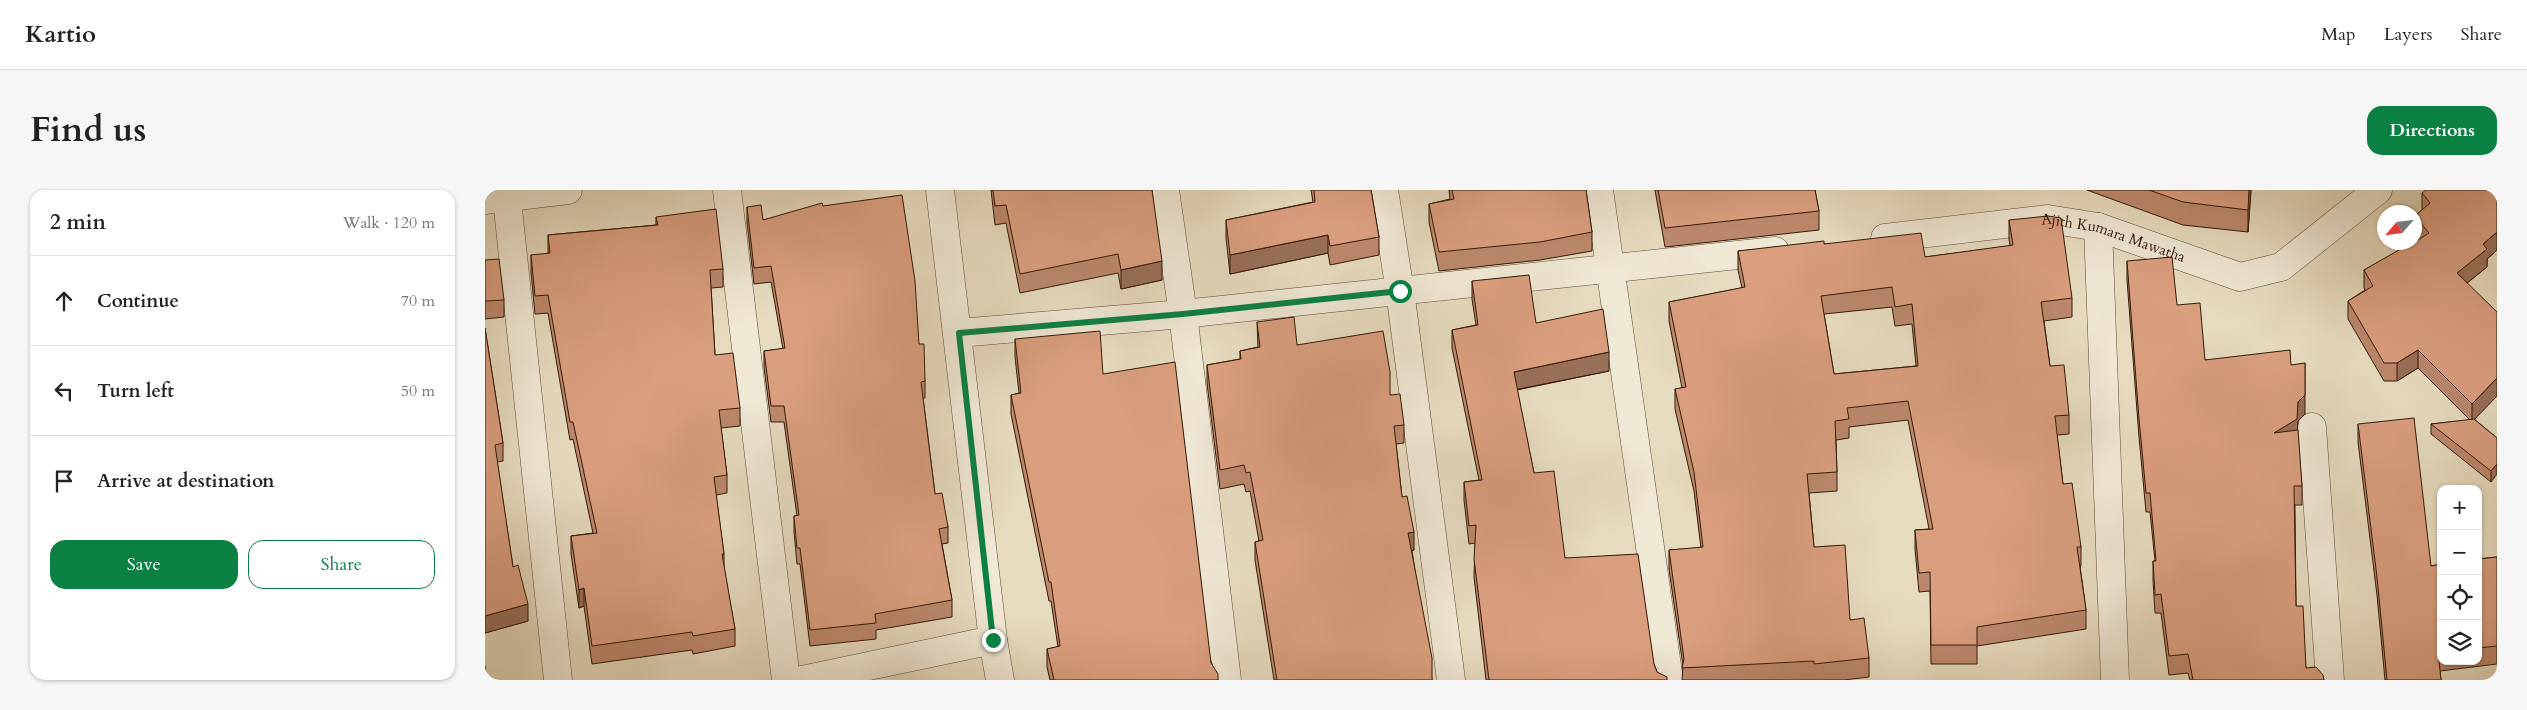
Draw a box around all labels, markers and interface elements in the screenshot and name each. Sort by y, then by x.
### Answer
text: Kartio [25,18,96,51]
text: Map [2321,22,2356,47]
text: Layers [2384,22,2433,47]
text: Share [2461,22,2502,47]
text: Find us [30,106,146,154]
button: Directions [2367,106,2497,155]
north arrow [2377,205,2422,250]
text: 2 min [50,208,106,237]
street label: Ajith Kumara Mawatha [2040,209,2189,267]
text: Walk · 120 m [343,212,435,234]
route start [1389,280,1412,303]
icon: ahead [50,287,78,315]
text: Continue [97,288,179,314]
text: 70 m [401,290,435,312]
icon: left [50,377,78,405]
text: Turn left [97,378,174,404]
text: 50 m [401,380,435,402]
icon: arrive [50,467,78,495]
text: Arrive at destination [97,468,274,494]
map controls [2437,485,2482,665]
button: + [2437,485,2482,530]
button: − [2437,530,2482,575]
button: Save [50,540,238,589]
button: Share [248,540,435,589]
button: locate [2437,575,2482,620]
button: layers [2437,620,2482,665]
route end [982,629,1005,652]

